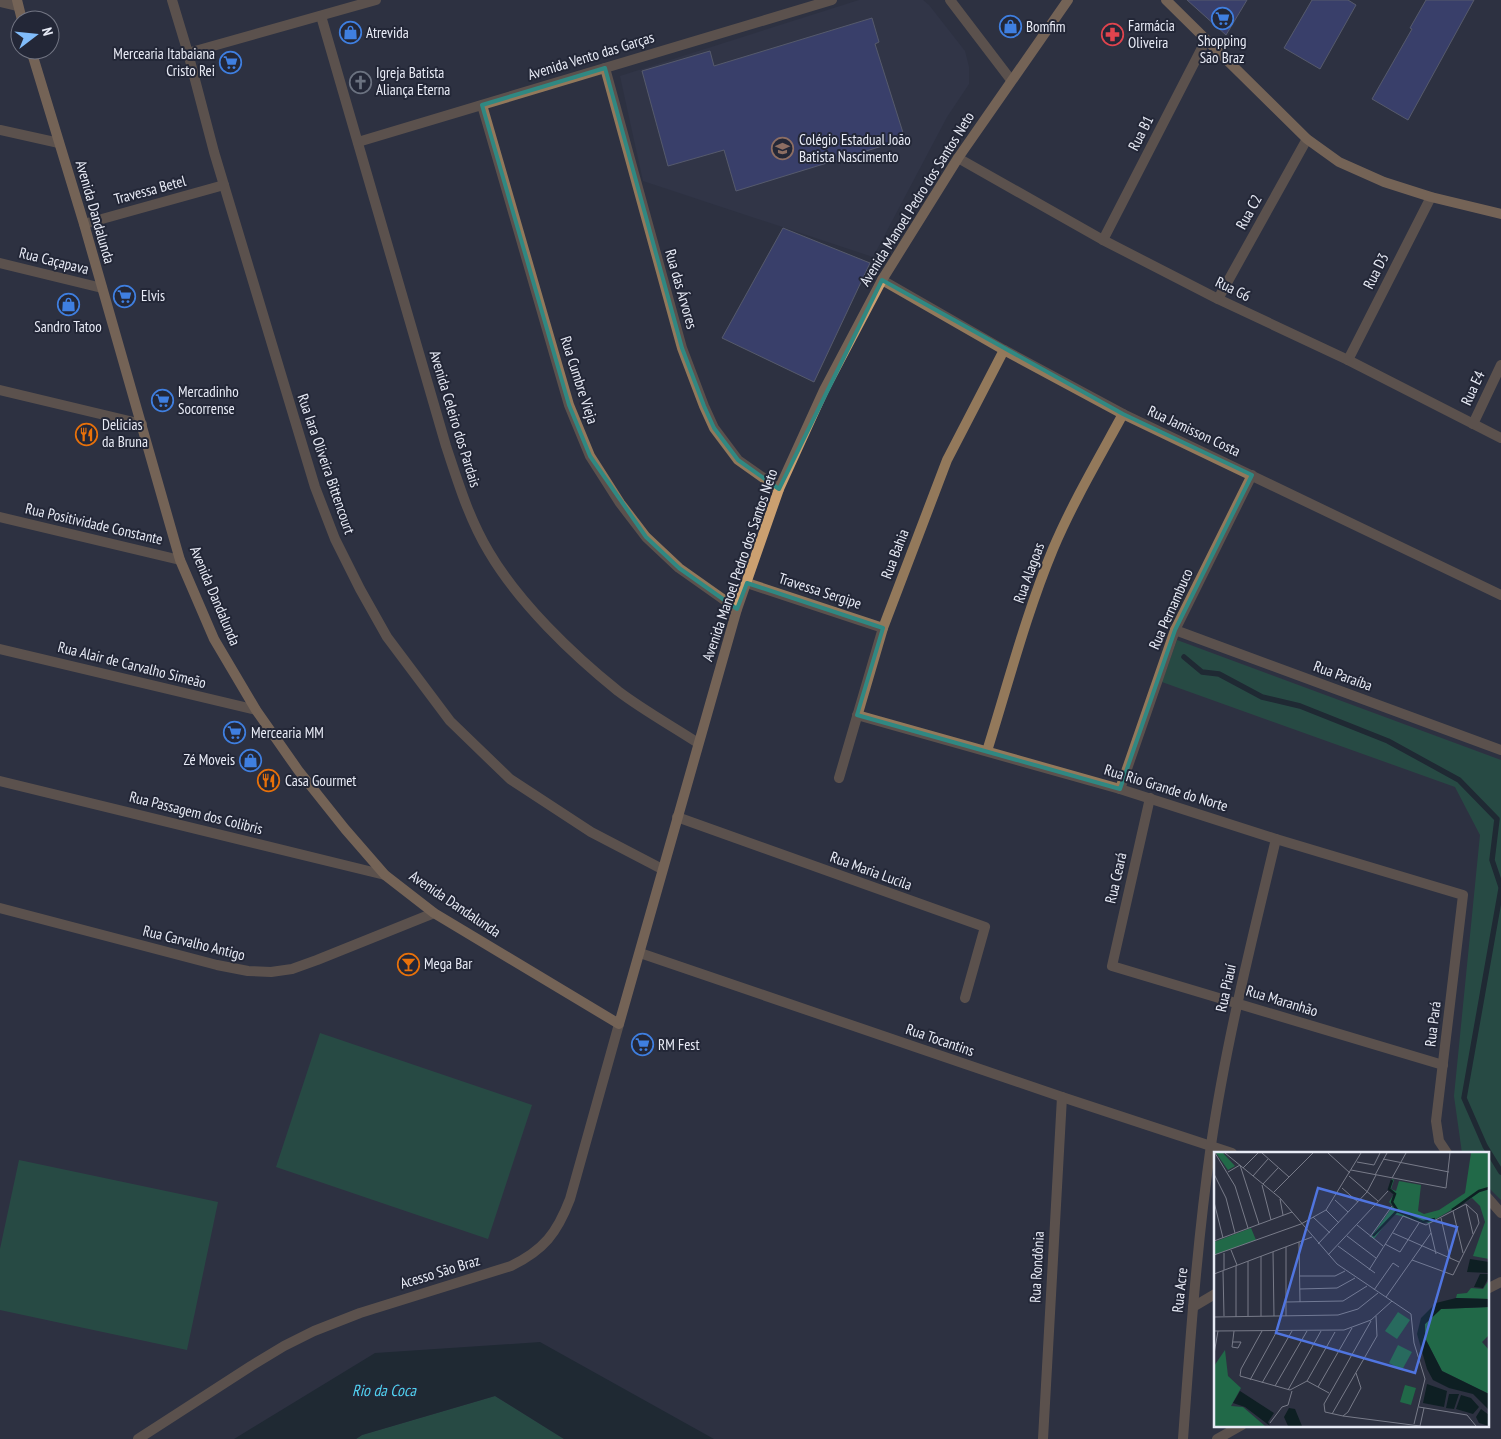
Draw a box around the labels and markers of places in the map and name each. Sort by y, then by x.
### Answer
supermarket icon: Shopping São Braz [1210,6,1234,30]
shop icon: Bomfim [998,15,1022,39]
place label: Farmácia Oliveira [1128,16,1175,52]
place label: Bomfim [1026,17,1066,36]
shop icon: Atrevida [338,21,362,45]
place label: Atrevida [366,23,409,42]
pharmacy icon: Farmácia Oliveira [1100,23,1124,47]
place label: Shopping São Braz [1198,31,1246,67]
place label: Mercearia Itabaiana Cristo Rei [113,44,215,80]
supermarket icon: Mercearia Itabaiana Cristo Rei [219,51,243,75]
place label: Igreja Batista Aliança Eterna [376,63,450,99]
church icon: Igreja Batista Aliança Eterna [348,70,372,94]
place label: Colégio Estadual João Batista Nascimento [799,130,911,166]
school or university icon: Colégio Estadual João Batista Nascimento [771,137,795,161]
supermarket icon: Elvis [113,284,137,308]
place label: Elvis [141,286,165,305]
shop icon: Sandro Tatoo [56,292,80,316]
place label: Sandro Tatoo [34,317,102,336]
place label: Mercadinho Socorrense [178,382,239,418]
supermarket icon: Mercadinho Socorrense [150,389,174,413]
place label: Delicias da Bruna [102,415,148,451]
restaurant icon: Delicias da Bruna [74,422,98,446]
supermarket icon: Mercearia MM [223,721,247,745]
place label: Mercearia MM [251,723,324,742]
shop icon: Zé Moveis [239,748,263,772]
place label: Zé Moveis [183,750,235,769]
restaurant icon: Casa Gourmet [257,769,281,793]
place label: Casa Gourmet [285,771,357,790]
bar icon: Mega Bar [396,952,420,976]
place label: Mega Bar [424,954,473,973]
supermarket icon: RM Fest [630,1033,654,1057]
place label: RM Fest [658,1035,700,1054]

